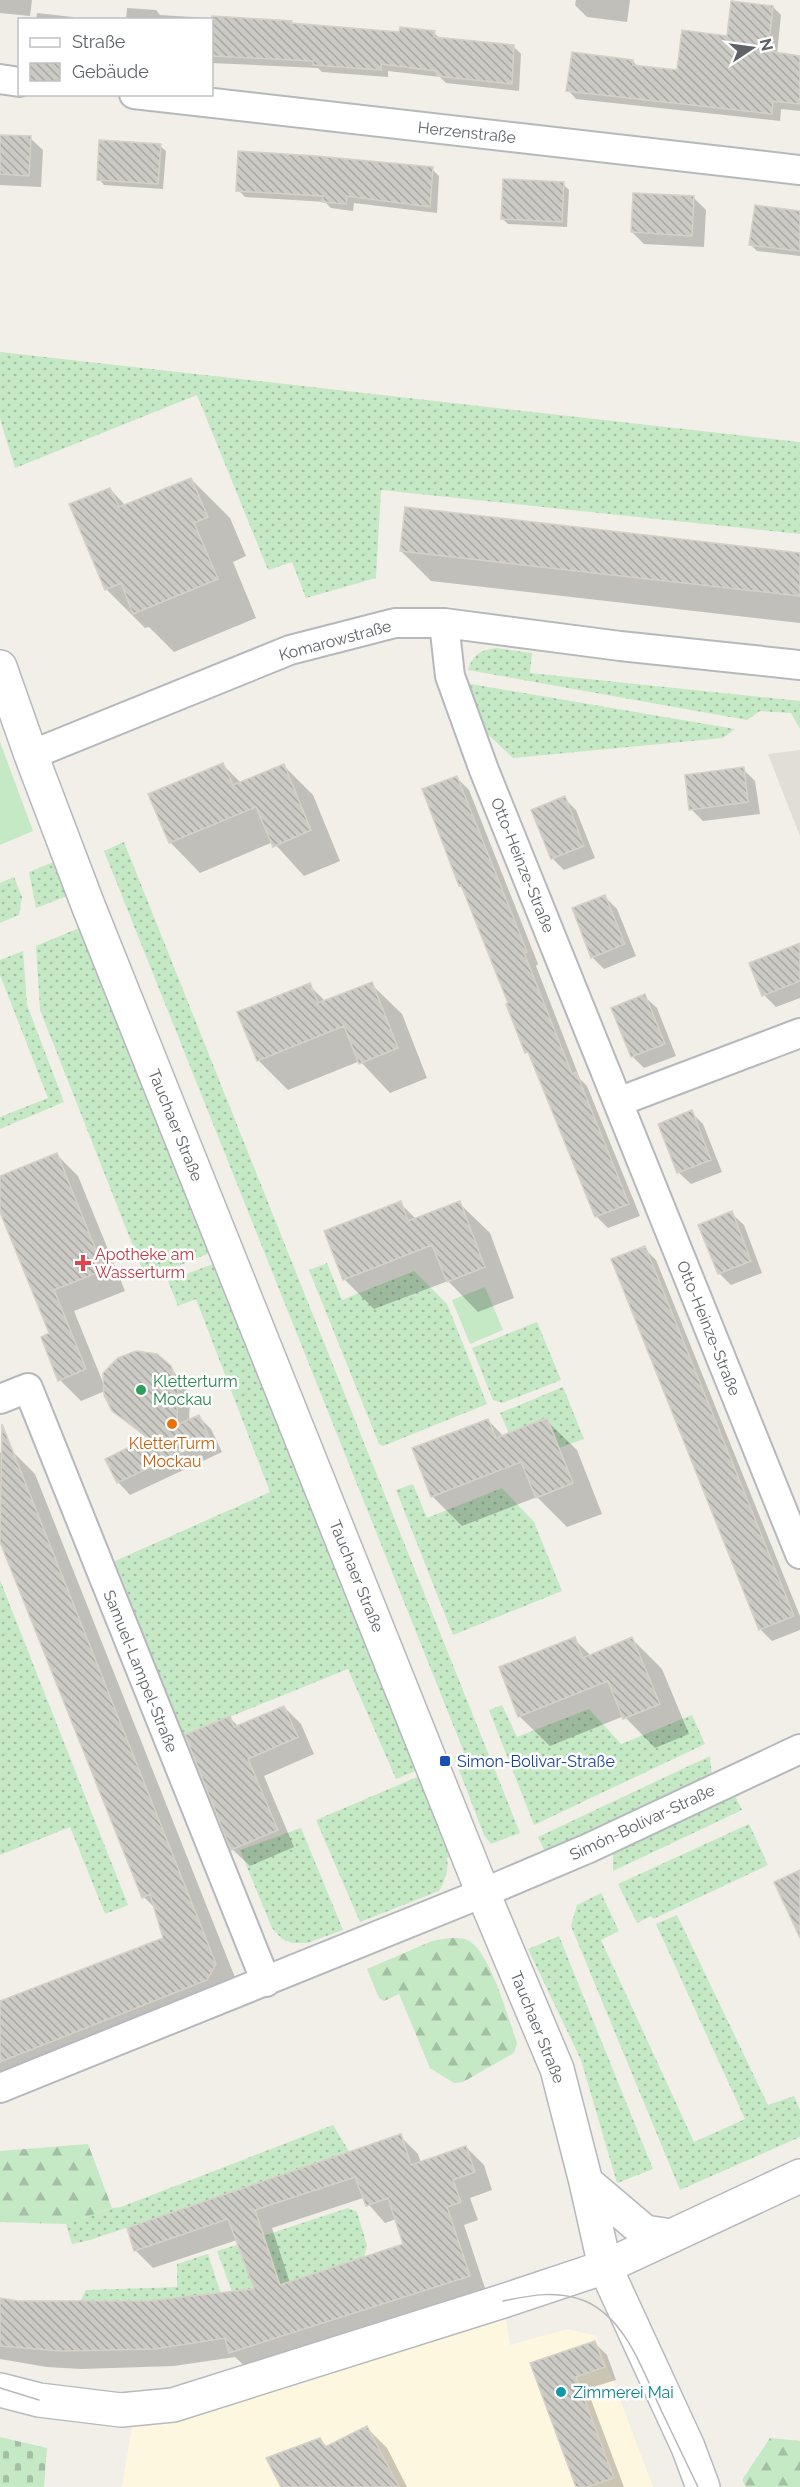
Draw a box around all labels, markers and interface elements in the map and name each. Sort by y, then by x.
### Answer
legend [18,18,213,96]
north arrow [722,18,782,78]
text: Straße [72,31,126,52]
text: N [755,37,777,53]
text: Gebäude [72,61,149,82]
street label: Herzenstraße [417,118,517,147]
street label: Komarowstraße [277,616,393,665]
street label: Otto-Heinze-Straße [487,795,558,936]
street label: Tauchaer Straße [144,1066,207,1184]
place label: Apotheke am Wasserturm [95,1245,194,1282]
marker: Apotheke am Wasserturm [76,1256,90,1270]
street label: Otto-Heinze-Straße [673,1258,744,1399]
place label: Kletterturm Mockau [153,1372,238,1409]
marker: Kletterturm Mockau [134,1383,148,1397]
marker: KletterTurm Mockau [165,1417,179,1431]
place label: KletterTurm Mockau [129,1434,215,1471]
street label: Tauchaer Straße [325,1517,388,1635]
street label: Samuel-Lampel-Straße [99,1587,182,1755]
place label: Simon-Bolivar-Straße [457,1752,615,1771]
marker: Simon-Bolivar-Straße [438,1754,452,1768]
street label: Simón-Bolívar-Straße [567,1780,718,1864]
street label: Tauchaer Straße [506,1968,569,2086]
place label: Zimmerei Mai [573,2383,674,2402]
marker: Zimmerei Mai [554,2385,568,2399]

